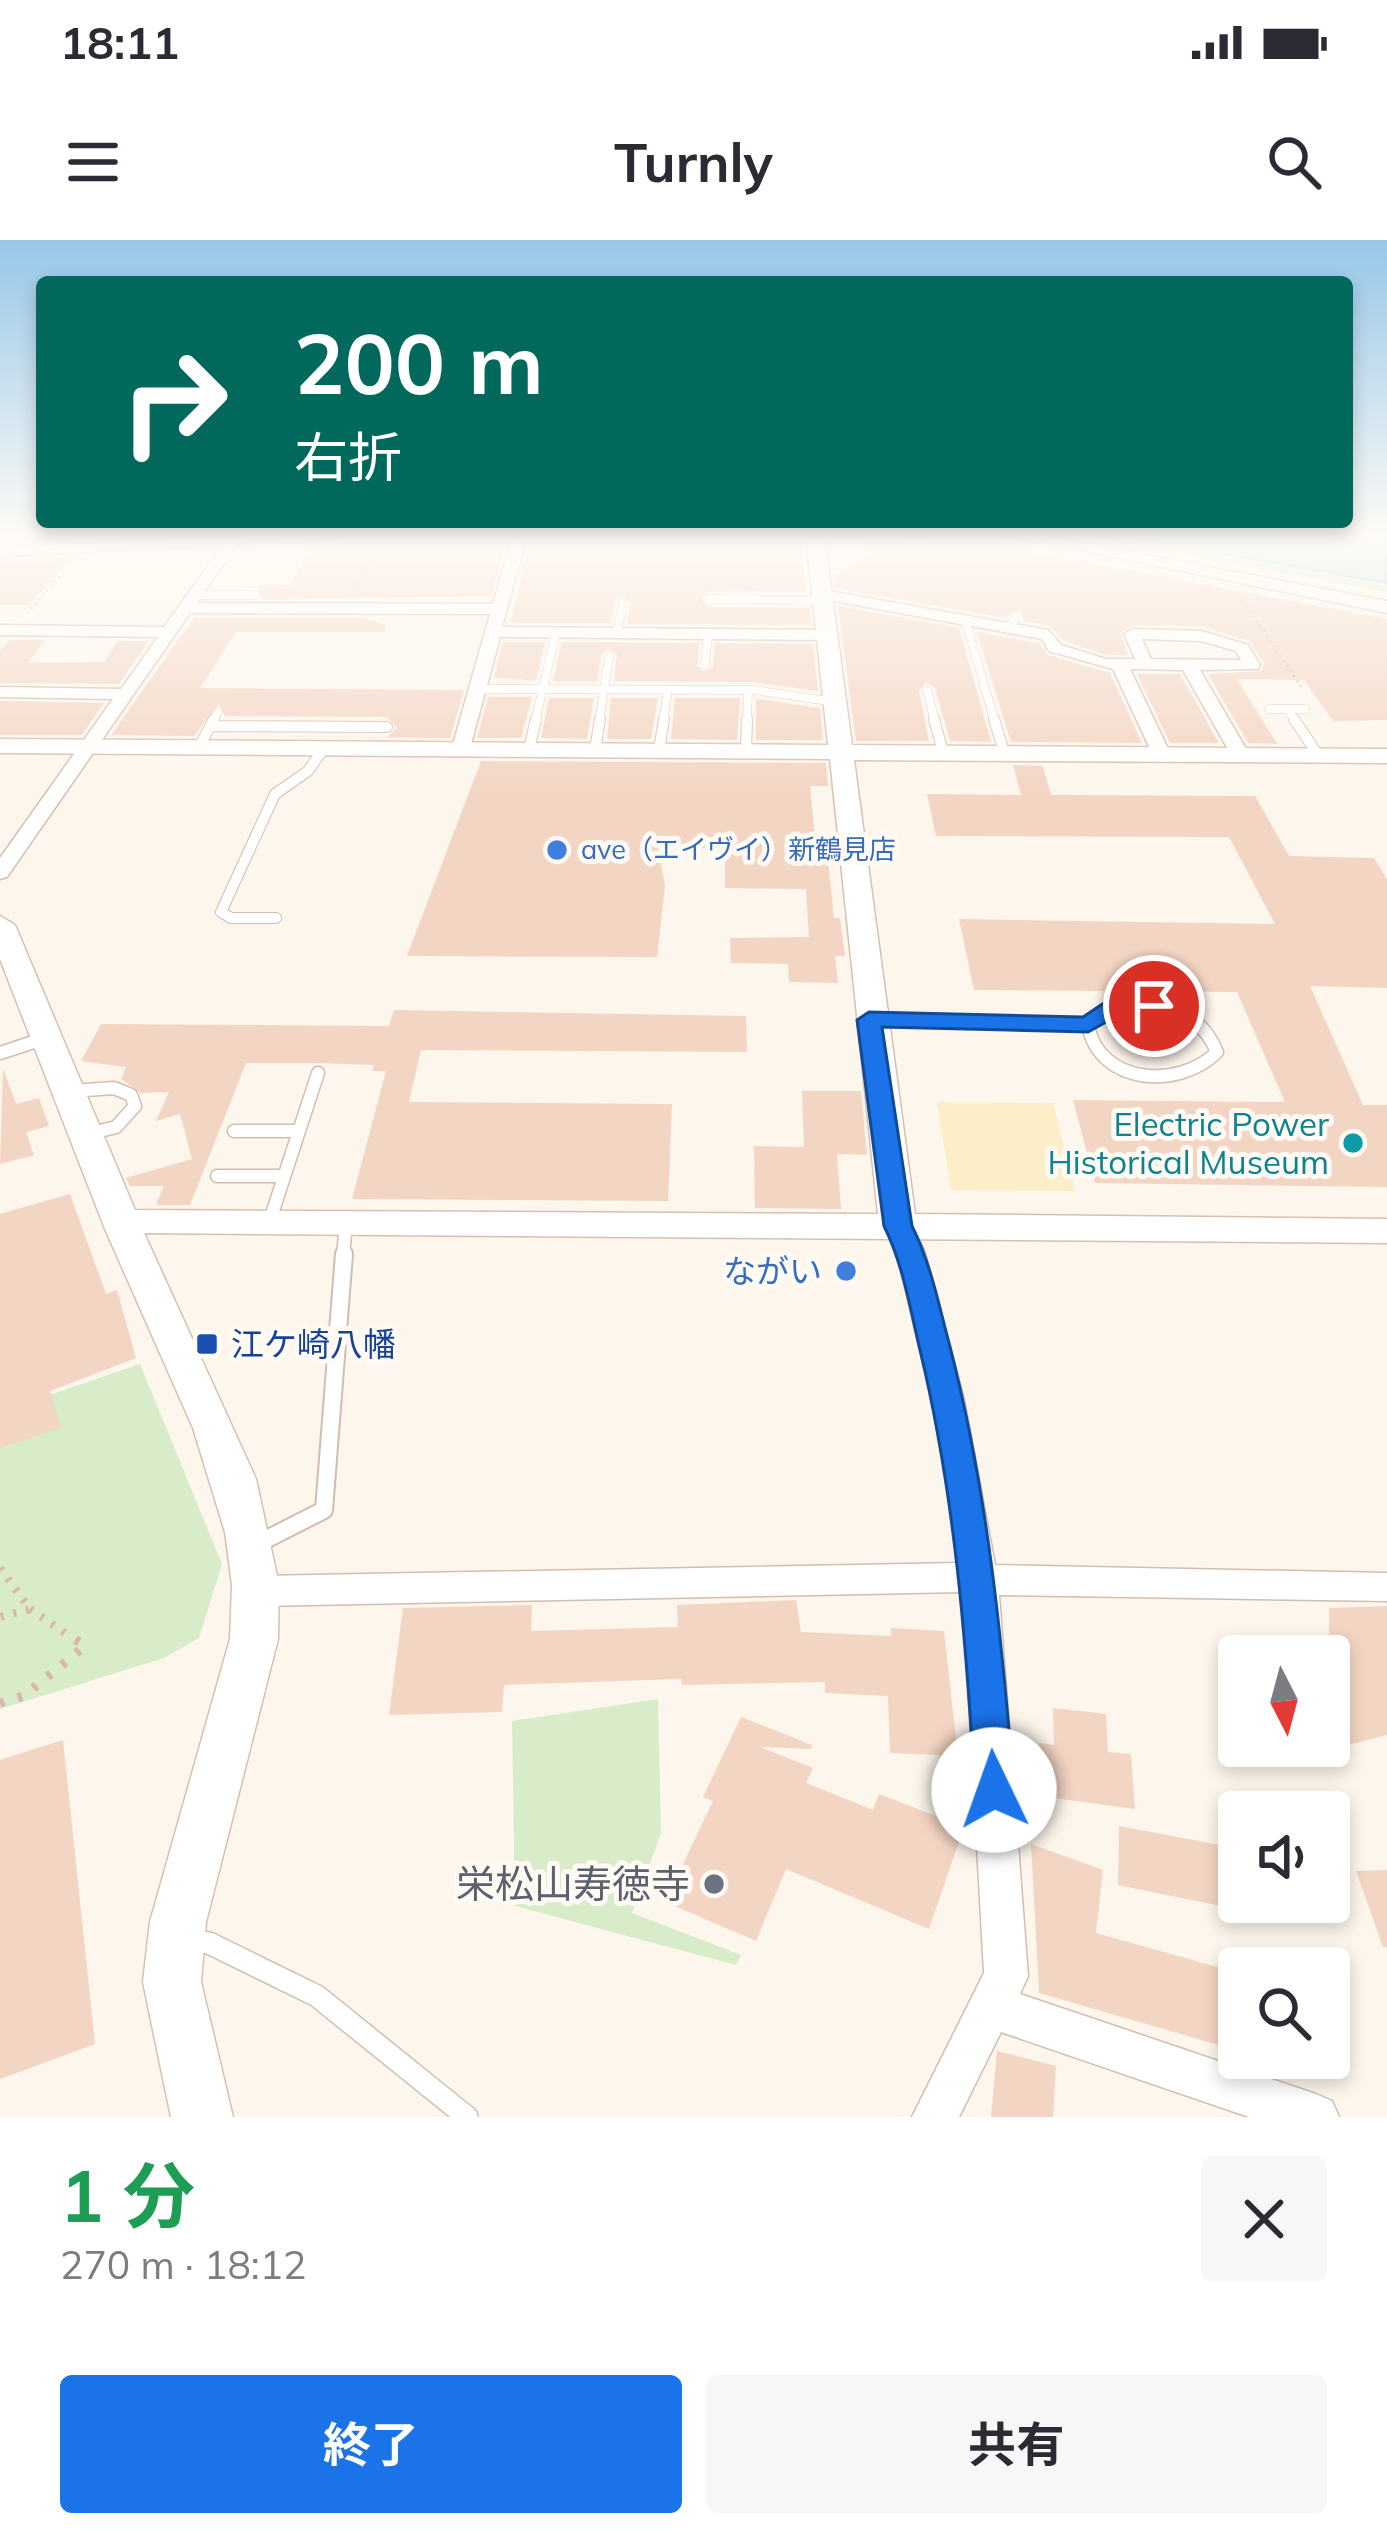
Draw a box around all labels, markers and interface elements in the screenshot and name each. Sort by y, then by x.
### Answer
text: 18:11 [60,14,179,70]
text: Turnly [614,128,773,196]
icon: menu [60,129,126,195]
icon: search [1261,129,1327,195]
text: 200 m [294,310,544,415]
icon: right [96,324,252,480]
text: 右折 [294,423,402,491]
place label: ave（エイヴイ）新鶴見店 [581,832,896,866]
marker: ave（エイヴイ）新鶴見店 [544,837,570,863]
pin [1103,955,1205,1057]
icon: arrive [1121,973,1187,1039]
place label: Electric Power Historical Museum [1047,1103,1329,1182]
marker: Electric Power Historical Museum [1340,1130,1366,1156]
place label: ながい [723,1250,822,1291]
marker: ながい [833,1258,859,1284]
place label: 江ケ崎八幡 [231,1323,396,1364]
marker: 江ケ崎八幡 [194,1331,220,1357]
north arrow [1218,1635,1350,1767]
map controls [1218,1635,1350,2079]
position arrow [931,1727,1057,1853]
button: sound [1218,1791,1350,1923]
place label: 栄松山寿徳寺 [456,1859,690,1908]
marker: 栄松山寿徳寺 [701,1871,727,1897]
button: search [1218,1947,1350,2079]
text: 1 分 [60,2150,195,2240]
button: close [1201,2156,1327,2282]
text: 270 m · 18:12 [60,2240,306,2289]
button: 終了 [60,2375,682,2513]
button: 共有 [706,2375,1327,2513]

